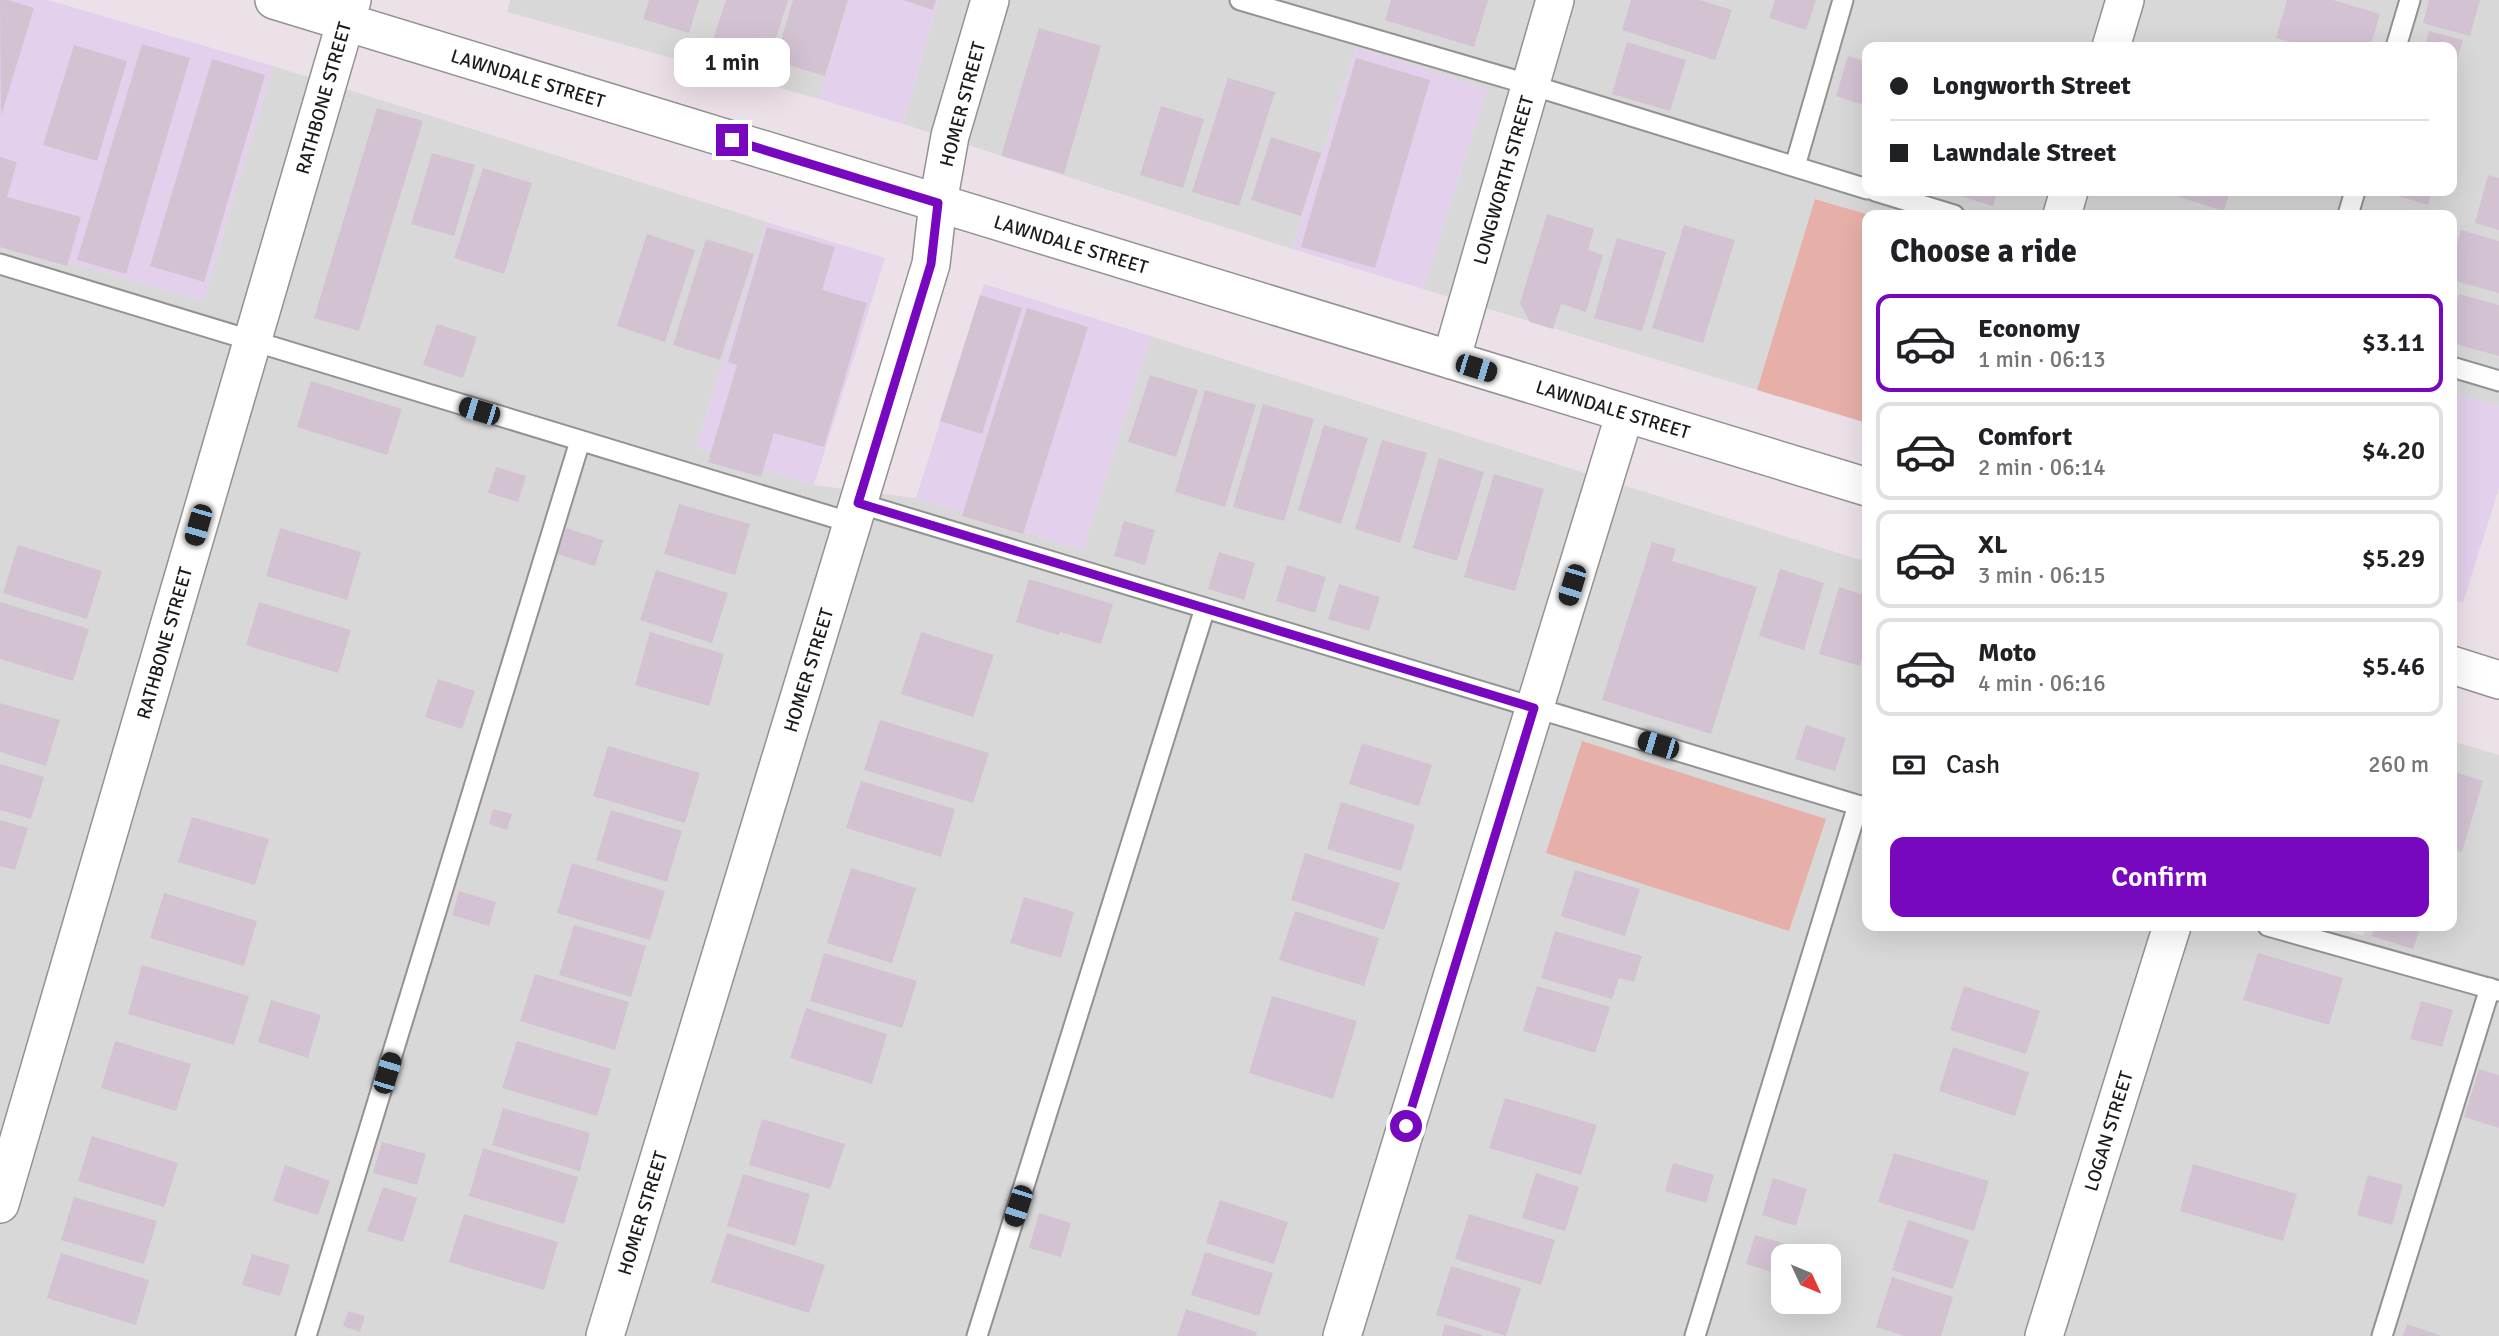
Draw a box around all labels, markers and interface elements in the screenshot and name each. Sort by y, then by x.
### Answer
street label: RATHBONE STREET [291,19,357,177]
callout: 1 min [674,38,790,88]
street label: HOMER STREET [935,38,991,170]
street label: LAWNDALE STREET [448,44,608,114]
text: 1 min [704,48,760,77]
text: Longworth Street [1932,70,2131,102]
street label: LONGWORTH STREET [1468,92,1540,268]
route end [716,124,748,156]
text: Lawndale Street [1932,137,2116,169]
street label: LAWNDALE STREET [991,210,1151,280]
text: Choose a ride [1890,232,2077,271]
icon: car [1894,312,1957,375]
text: Economy [1978,313,2080,345]
text: $3.11 [2362,327,2425,359]
text: 1 min · 06:13 [1978,345,2106,374]
car [1453,352,1500,384]
street label: LAWNDALE STREET [1533,375,1693,445]
car [456,395,503,427]
icon: car [1894,420,1957,483]
text: Comfort [1978,421,2072,453]
text: $4.20 [2362,435,2425,467]
text: 2 min · 06:14 [1978,453,2106,482]
car [183,502,214,548]
icon: car [1894,528,1957,591]
text: XL [1978,529,2008,561]
text: $5.29 [2362,543,2425,575]
text: 3 min · 06:15 [1978,561,2106,590]
car [1556,562,1589,608]
street label: RATHBONE STREET [132,564,198,722]
street label: HOMER STREET [779,605,839,735]
icon: car [1894,636,1957,699]
text: Moto [1978,637,2036,669]
text: $5.46 [2362,651,2425,683]
text: 4 min · 06:16 [1978,669,2106,698]
car [1635,729,1682,761]
icon: cash [1890,746,1928,784]
text: Cash [1946,749,2000,781]
text: 260 m [2368,750,2429,779]
button: Confirm [1890,837,2429,917]
car [371,1050,404,1096]
street label: LOGAN STREET [2079,1068,2139,1194]
route start [1390,1110,1422,1142]
street label: HOMER STREET [613,1148,673,1278]
car [1002,1183,1035,1229]
north arrow [1771,1244,1841,1314]
map controls [1771,1244,1841,1314]

